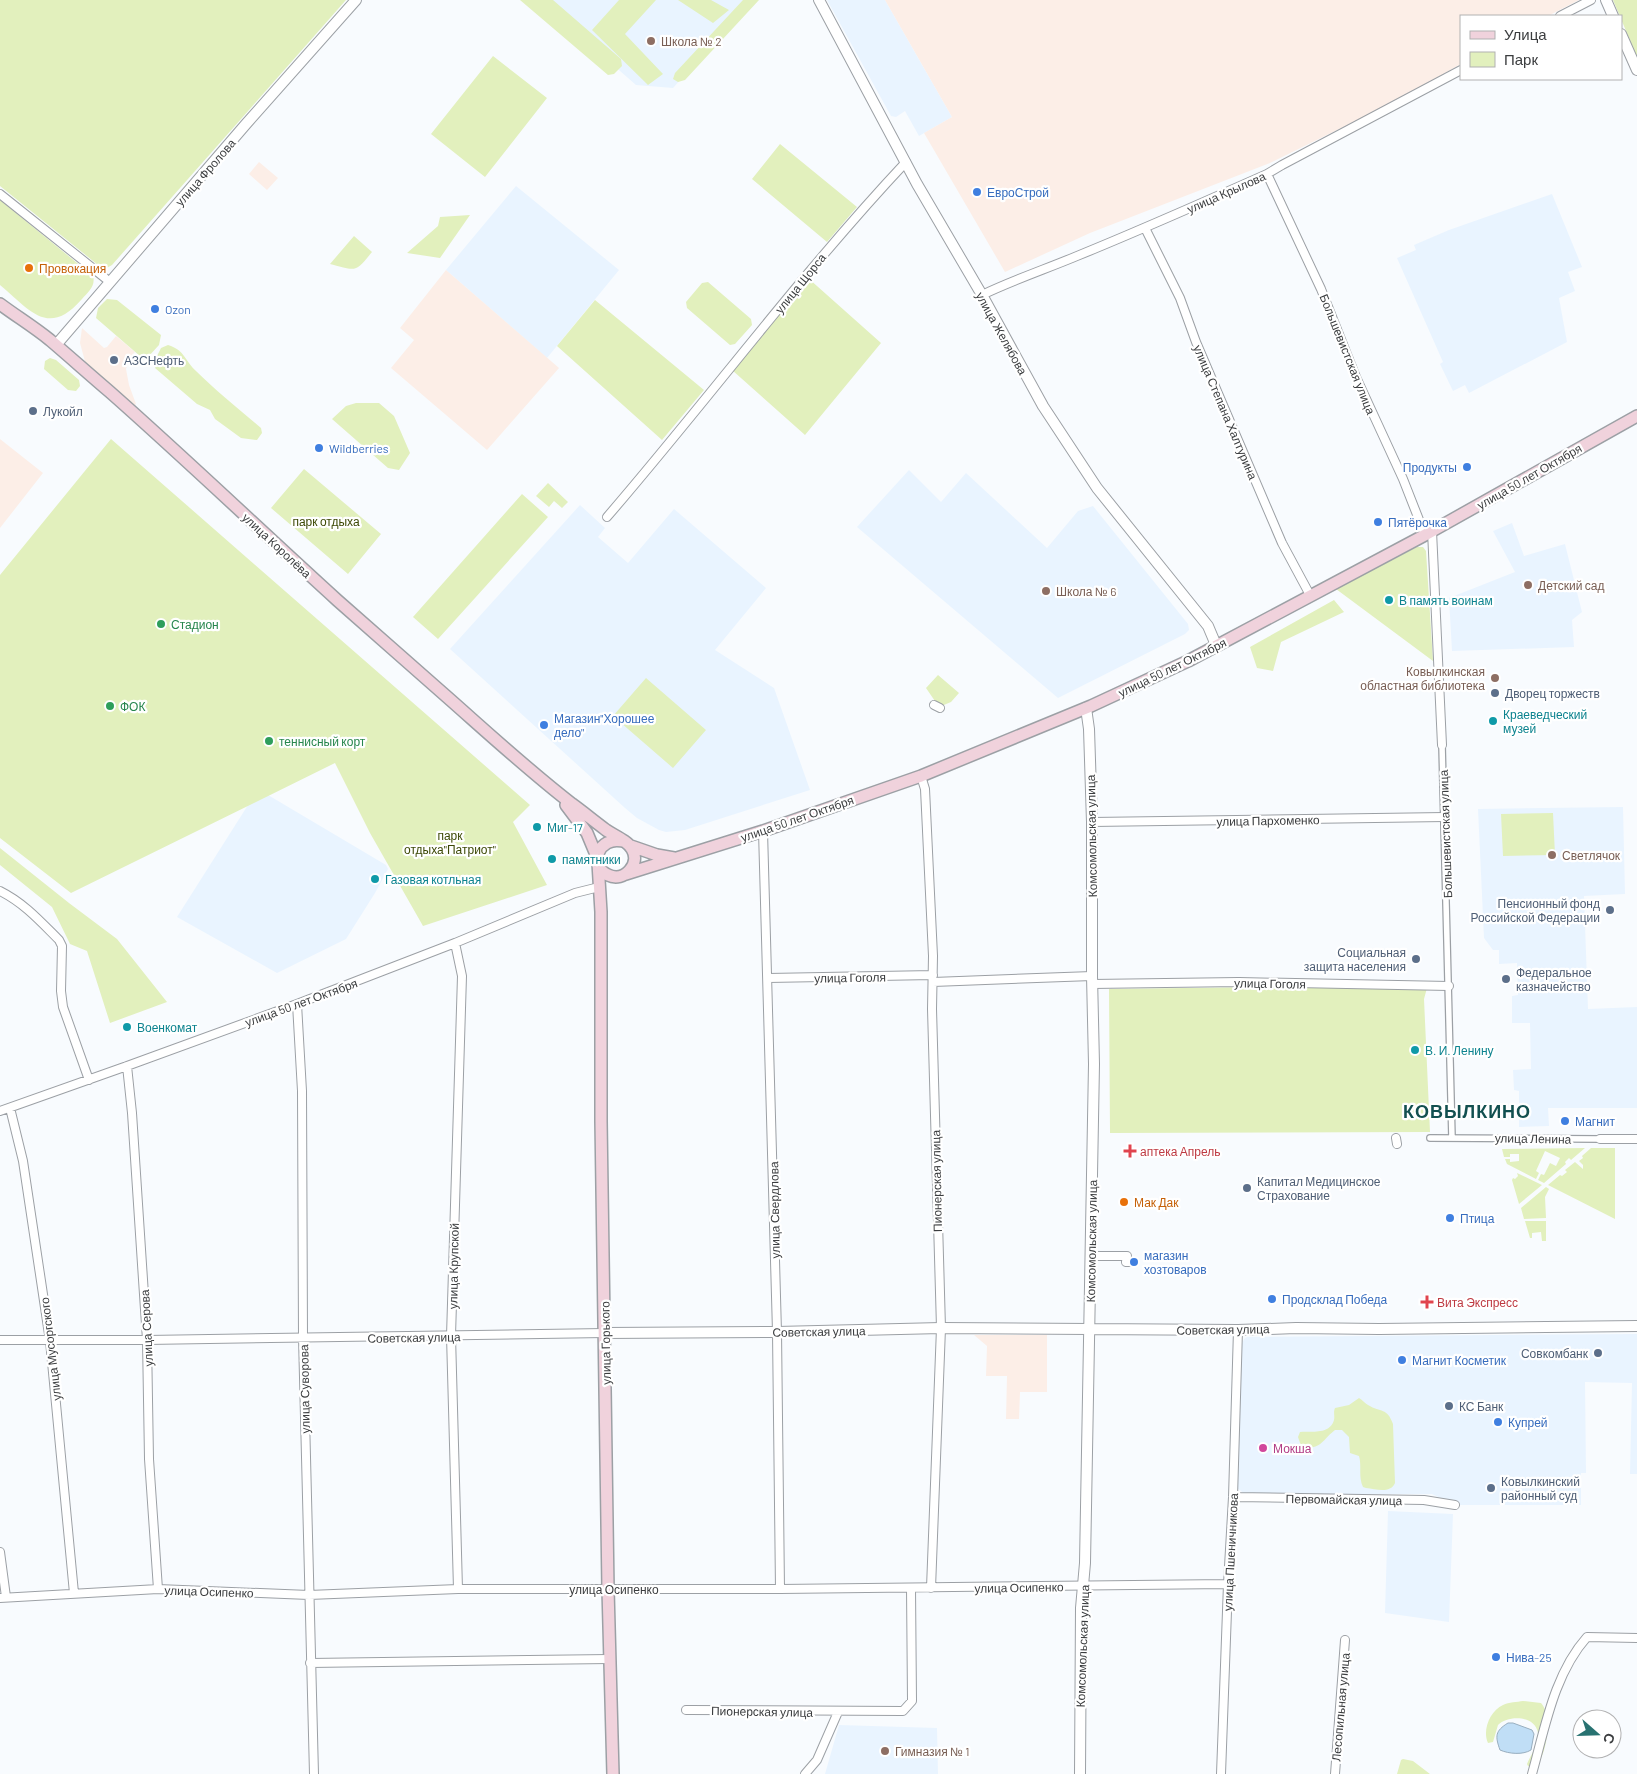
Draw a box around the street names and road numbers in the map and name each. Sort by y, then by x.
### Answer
street label: улица Фролова [172,135,239,209]
street label: улица Крылова [1185,168,1268,216]
street label: улица Щорса [772,250,829,316]
street label: улица Желябова [973,289,1031,378]
street label: Большевистская улица [1317,292,1379,417]
street label: улица Степана Халтурина [1190,343,1261,482]
street label: улица 50 лет Октября [1474,440,1584,513]
street label: улица Королёва [239,510,314,581]
street label: улица 50 лет Октября [1116,635,1229,700]
street label: Большевистская улица [1436,769,1455,898]
street label: Комсомольская улица [1083,774,1100,897]
street label: улица 50 лет Октября [739,792,856,845]
street label: улица Пархоменко [1216,812,1320,829]
street label: улица Гоголя [814,969,886,986]
street label: улица 50 лет Октября [243,975,359,1030]
street label: улица Гоголя [1234,975,1306,992]
street label: Пионерская улица [928,1130,945,1232]
street label: улица Ленина [1495,1130,1572,1147]
street label: улица Свердлова [766,1161,783,1259]
street label: Комсомольская улица [1083,1179,1100,1302]
street label: улица Крупской [445,1223,462,1309]
street label: улица Серова [137,1289,156,1367]
street label: улица Мусоргского [37,1296,64,1401]
street label: улица Горького [597,1301,614,1385]
street label: Советская улица [1176,1321,1270,1338]
street label: Советская улица [772,1323,866,1340]
street label: Советская улица [367,1329,461,1346]
street label: улица Суворова [296,1344,313,1434]
street label: Первомайская улица [1286,1491,1403,1508]
street label: улица Пшеничникова [1220,1492,1241,1611]
street label: улица Осипенко [974,1579,1064,1596]
street label: улица Осипенко [164,1582,254,1601]
street label: улица Осипенко [569,1582,659,1597]
street label: Комсомольская улица [1073,1584,1092,1708]
street label: Лесопильная улица [1328,1652,1353,1762]
street label: Пионерская улица [711,1703,813,1720]

